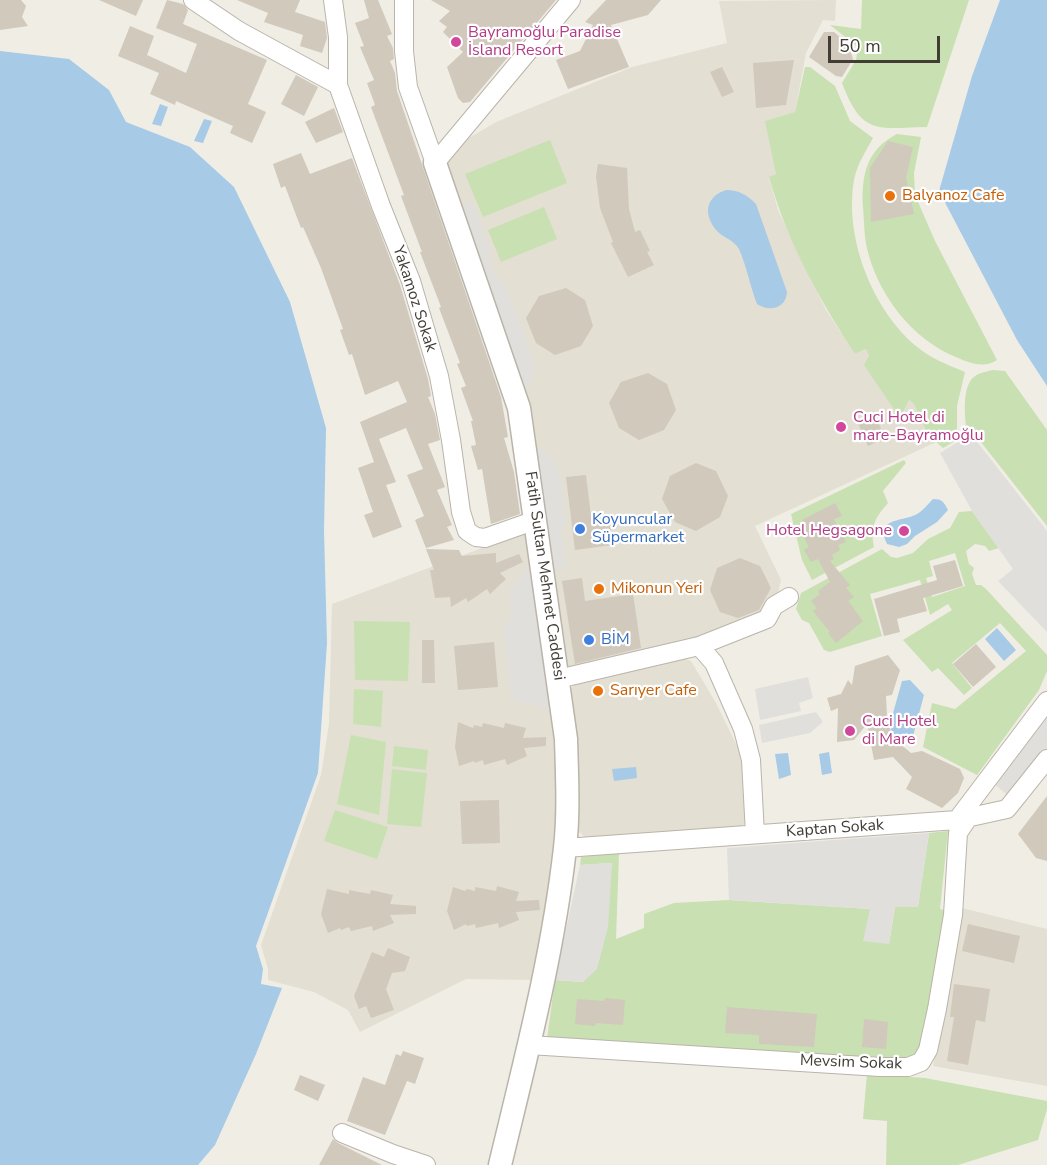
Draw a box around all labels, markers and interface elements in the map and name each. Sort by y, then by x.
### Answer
place label: Bayramoğlu Paradise İsland Resort [468,23,621,61]
scale bar [831,24,944,62]
text: 50 m [839,34,881,58]
marker: Bayramoğlu Paradise İsland Resort [449,35,463,49]
place label: Balyanoz Cafe [902,186,1004,206]
marker: Balyanoz Cafe [883,189,897,203]
street label: Yakamoz Sokak [388,244,440,354]
place label: Cuci Hotel di mare-Bayramoğlu [853,408,984,446]
marker: Cuci Hotel di mare-Bayramoğlu [834,420,848,434]
street label: Fatih Sultan Mehmet Caddesi [520,470,568,682]
place label: Koyuncular Süpermarket [592,510,684,548]
place label: Hotel Hegsagone [766,521,892,541]
marker: Koyuncular Süpermarket [573,522,587,536]
marker: Hotel Hegsagone [897,524,911,538]
place label: Mikonun Yeri [611,579,703,599]
marker: Mikonun Yeri [592,582,606,596]
place label: BİM [601,630,630,650]
marker: BİM [582,633,596,647]
place label: Sarıyer Cafe [610,681,697,701]
marker: Sarıyer Cafe [591,684,605,698]
place label: Cuci Hotel di Mare [862,712,937,750]
marker: Cuci Hotel di Mare [843,724,857,738]
street label: Kaptan Sokak [785,816,885,842]
street label: Mevsim Sokak [799,1052,903,1074]

